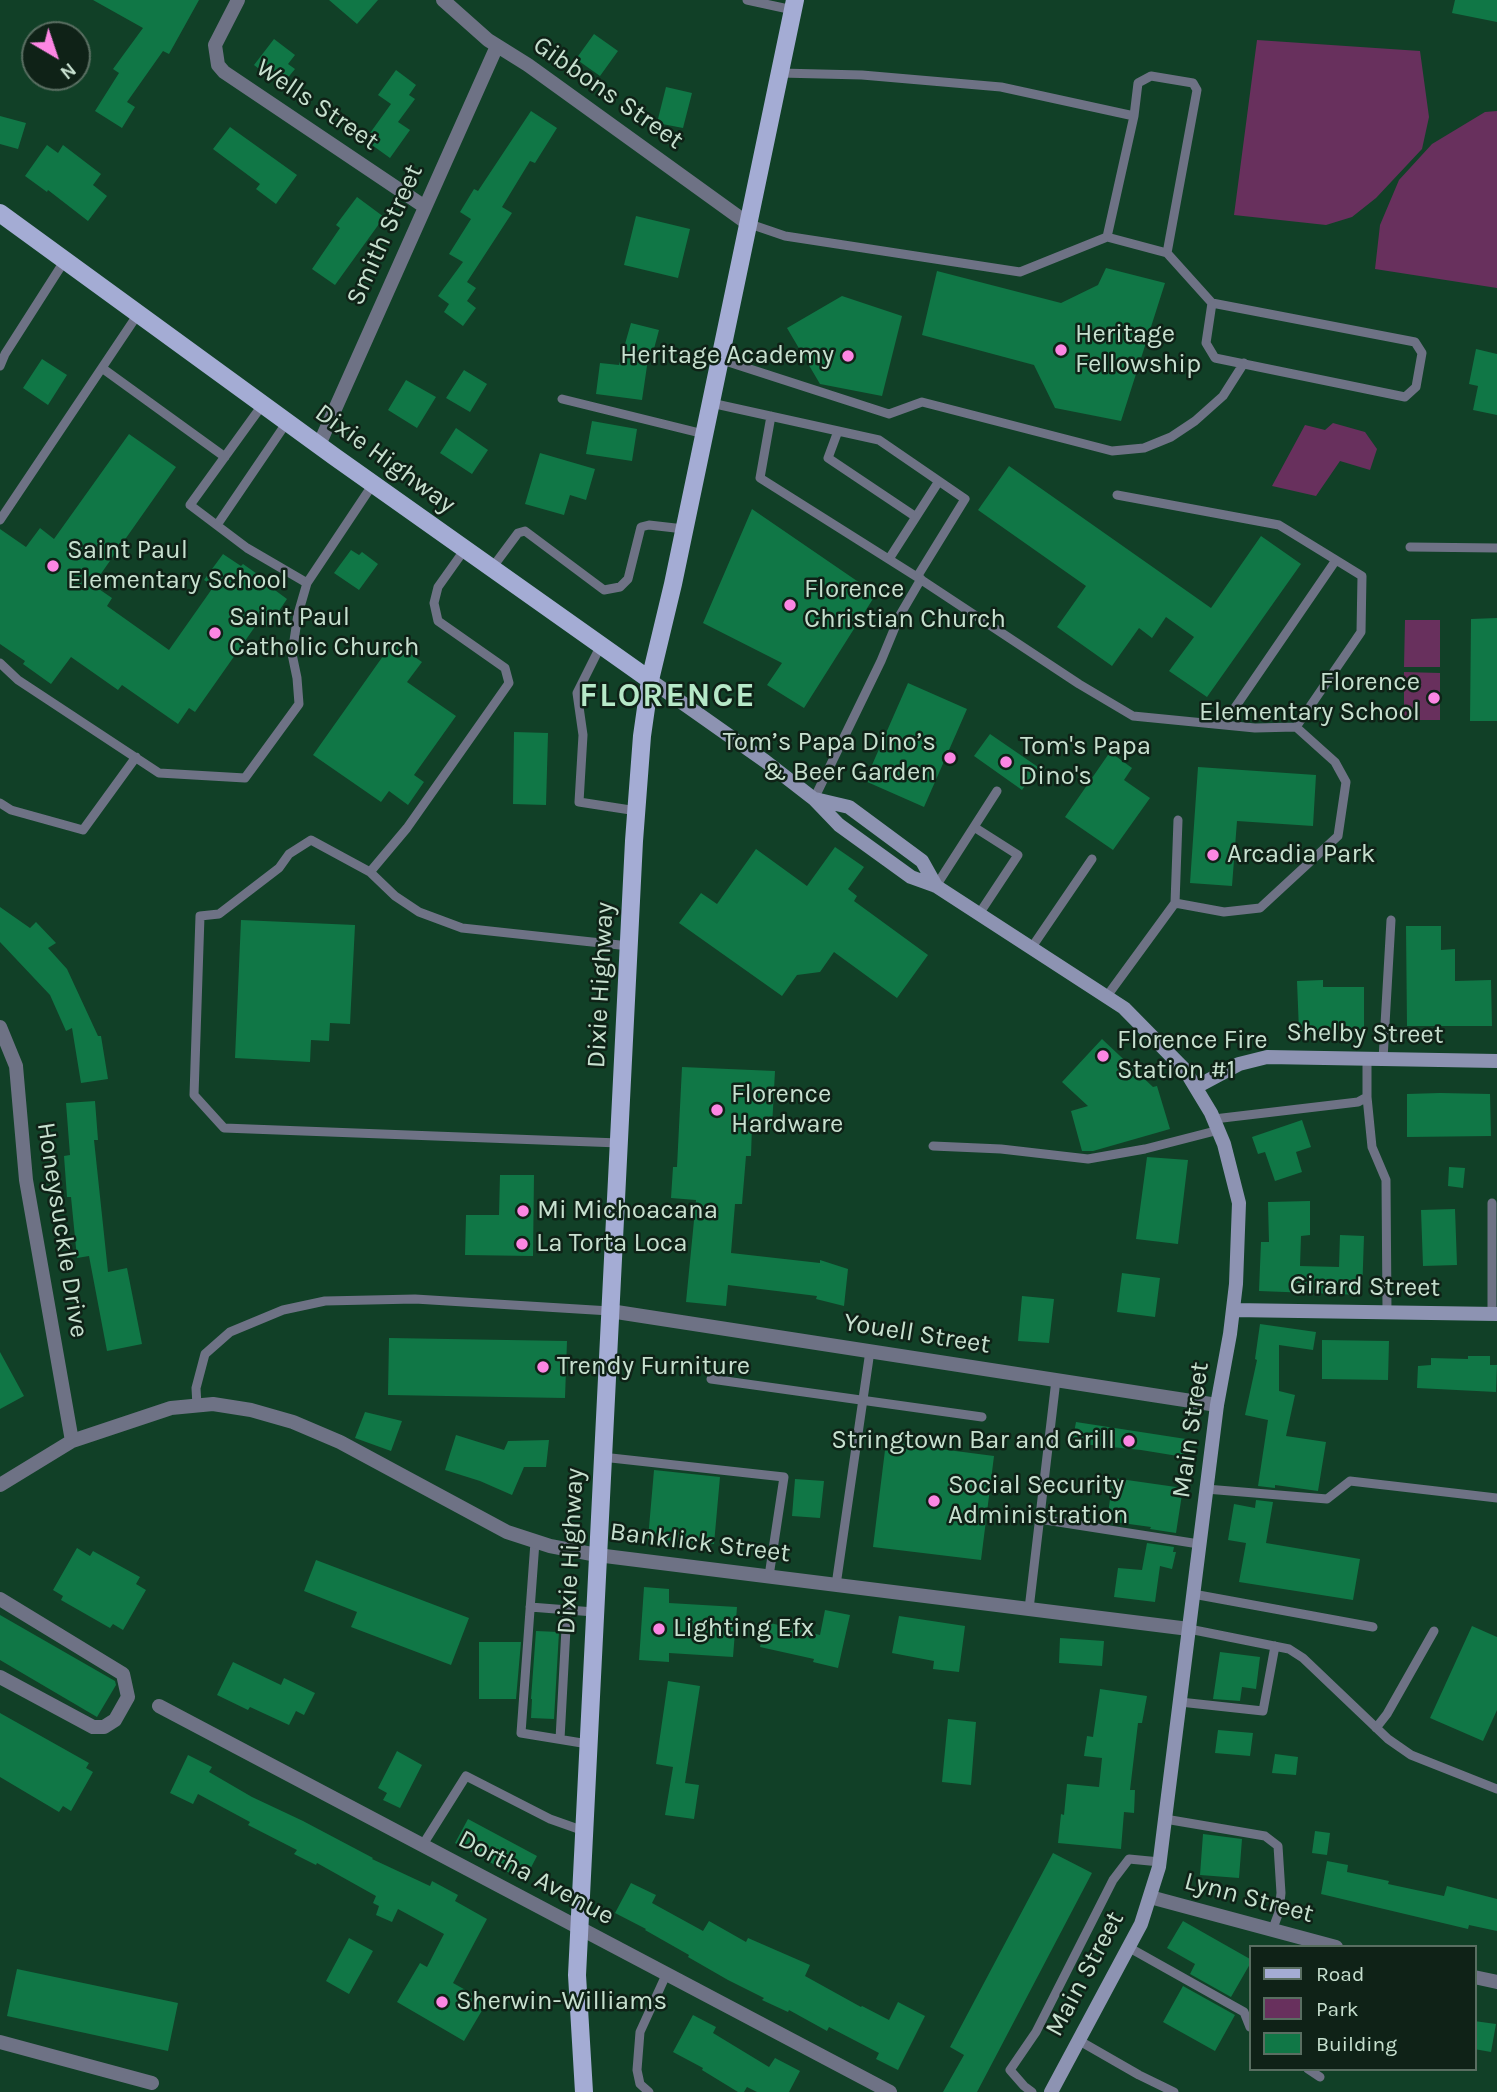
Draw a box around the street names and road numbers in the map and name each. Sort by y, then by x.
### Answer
street label: Gibbons Street [527,30,689,156]
street label: Wells Street [250,52,384,158]
street label: Smith Street [340,160,430,310]
street label: Dixie Highway [309,398,461,520]
street label: Dixie Highway [581,901,621,1069]
street label: Shelby Street [1286,1017,1444,1051]
street label: Honeysuckle Drive [30,1120,94,1340]
street label: Girard Street [1289,1270,1441,1304]
street label: Youell Street [841,1307,993,1361]
street label: Main Street [1166,1360,1216,1500]
street label: Dixie Highway [551,1467,591,1635]
street label: Banklick Street [608,1516,792,1570]
street label: Dortha Avenue [453,1824,619,1932]
street label: Lynn Street [1181,1866,1317,1930]
street label: Main Street [1039,1906,1131,2042]

